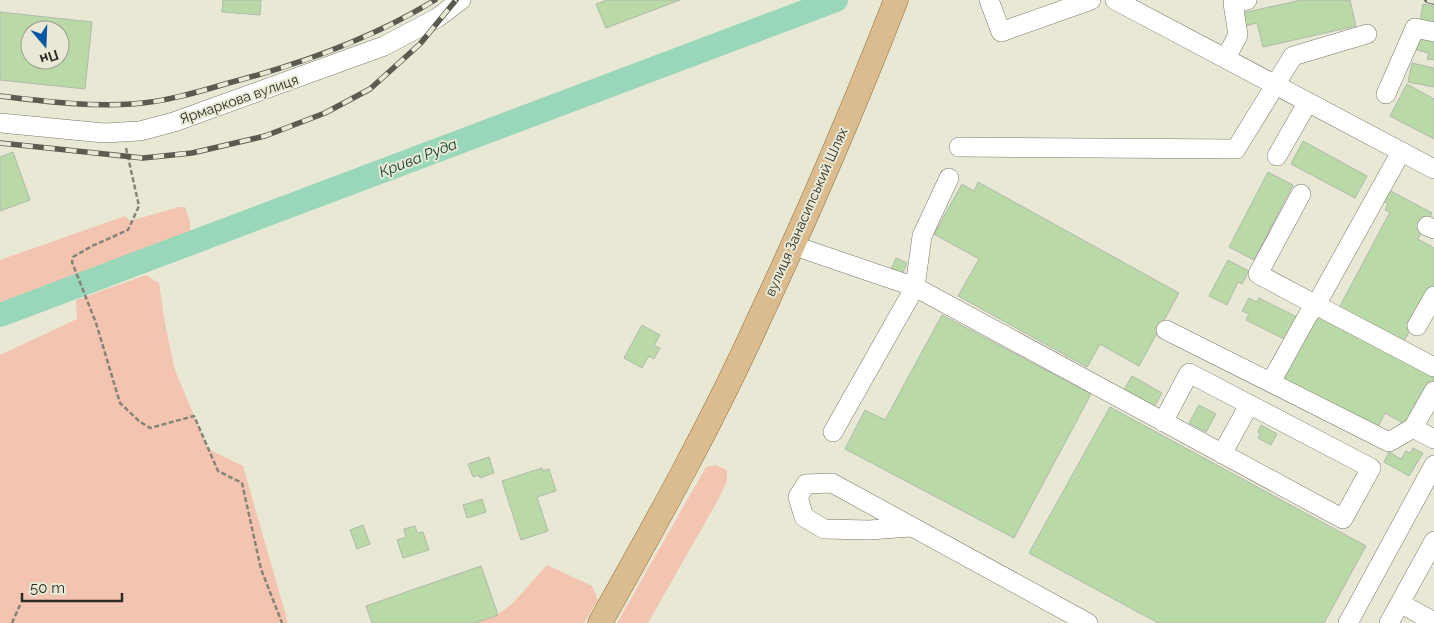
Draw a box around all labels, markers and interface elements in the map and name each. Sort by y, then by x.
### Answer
north arrow [20,20,70,70]
text: Пн [38,47,61,68]
street label: Ярмаркова вулиця [178,71,300,127]
street label: вулиця Занасипський Шлях [762,125,850,299]
water label: Крива Руда [376,135,460,181]
scale bar [22,570,122,602]
text: 50 m [30,579,65,597]

